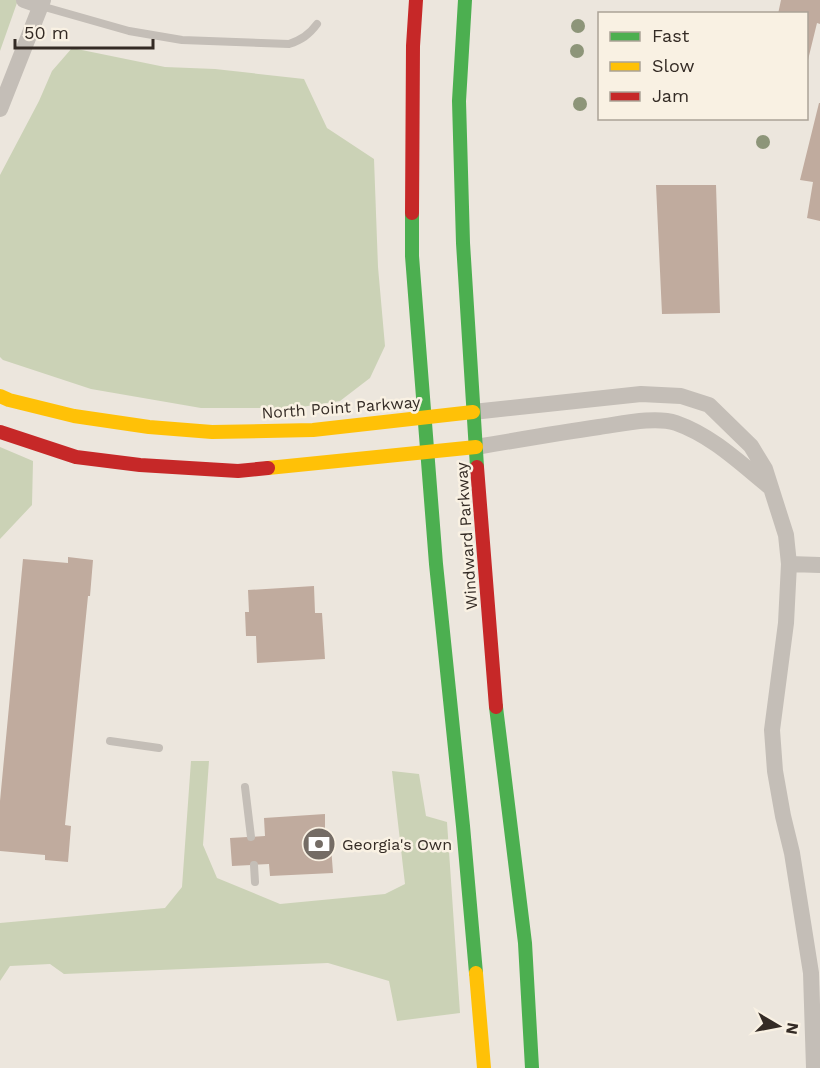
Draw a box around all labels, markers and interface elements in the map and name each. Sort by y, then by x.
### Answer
scale bar [15,12,153,50]
legend [598,12,808,120]
text: 50 m [24,22,69,43]
text: Fast [652,25,690,46]
text: Slow [652,55,695,76]
text: Jam [652,85,689,106]
street label: North Point Parkway [261,392,422,423]
street label: Windward Parkway [452,461,481,610]
bank icon: Georgia's Own [301,826,337,862]
place label: Georgia's Own [342,835,452,854]
north arrow [748,996,808,1056]
text: N [782,1021,803,1036]

